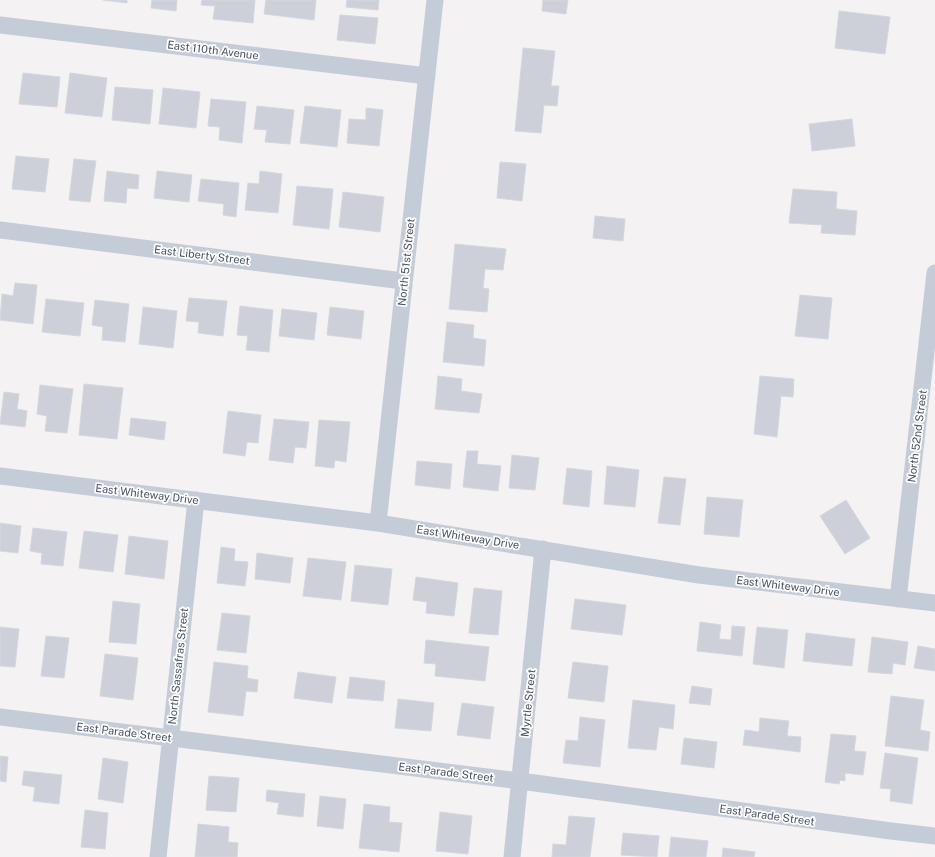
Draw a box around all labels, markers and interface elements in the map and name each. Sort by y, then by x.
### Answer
street label: East 110th Avenue [167,38,259,62]
street label: North 51st Street [395,218,417,306]
street label: East Liberty Street [154,243,250,267]
street label: North 52nd Street [905,389,929,483]
street label: East Whiteway Drive [95,482,199,506]
street label: East Whiteway Drive [416,523,520,551]
street label: East Whiteway Drive [736,574,840,598]
street label: North Sassafras Street [166,607,190,725]
street label: Myrtle Street [518,669,538,737]
street label: East Parade Street [76,720,172,744]
street label: East Parade Street [398,760,494,784]
street label: East Parade Street [719,802,815,828]

